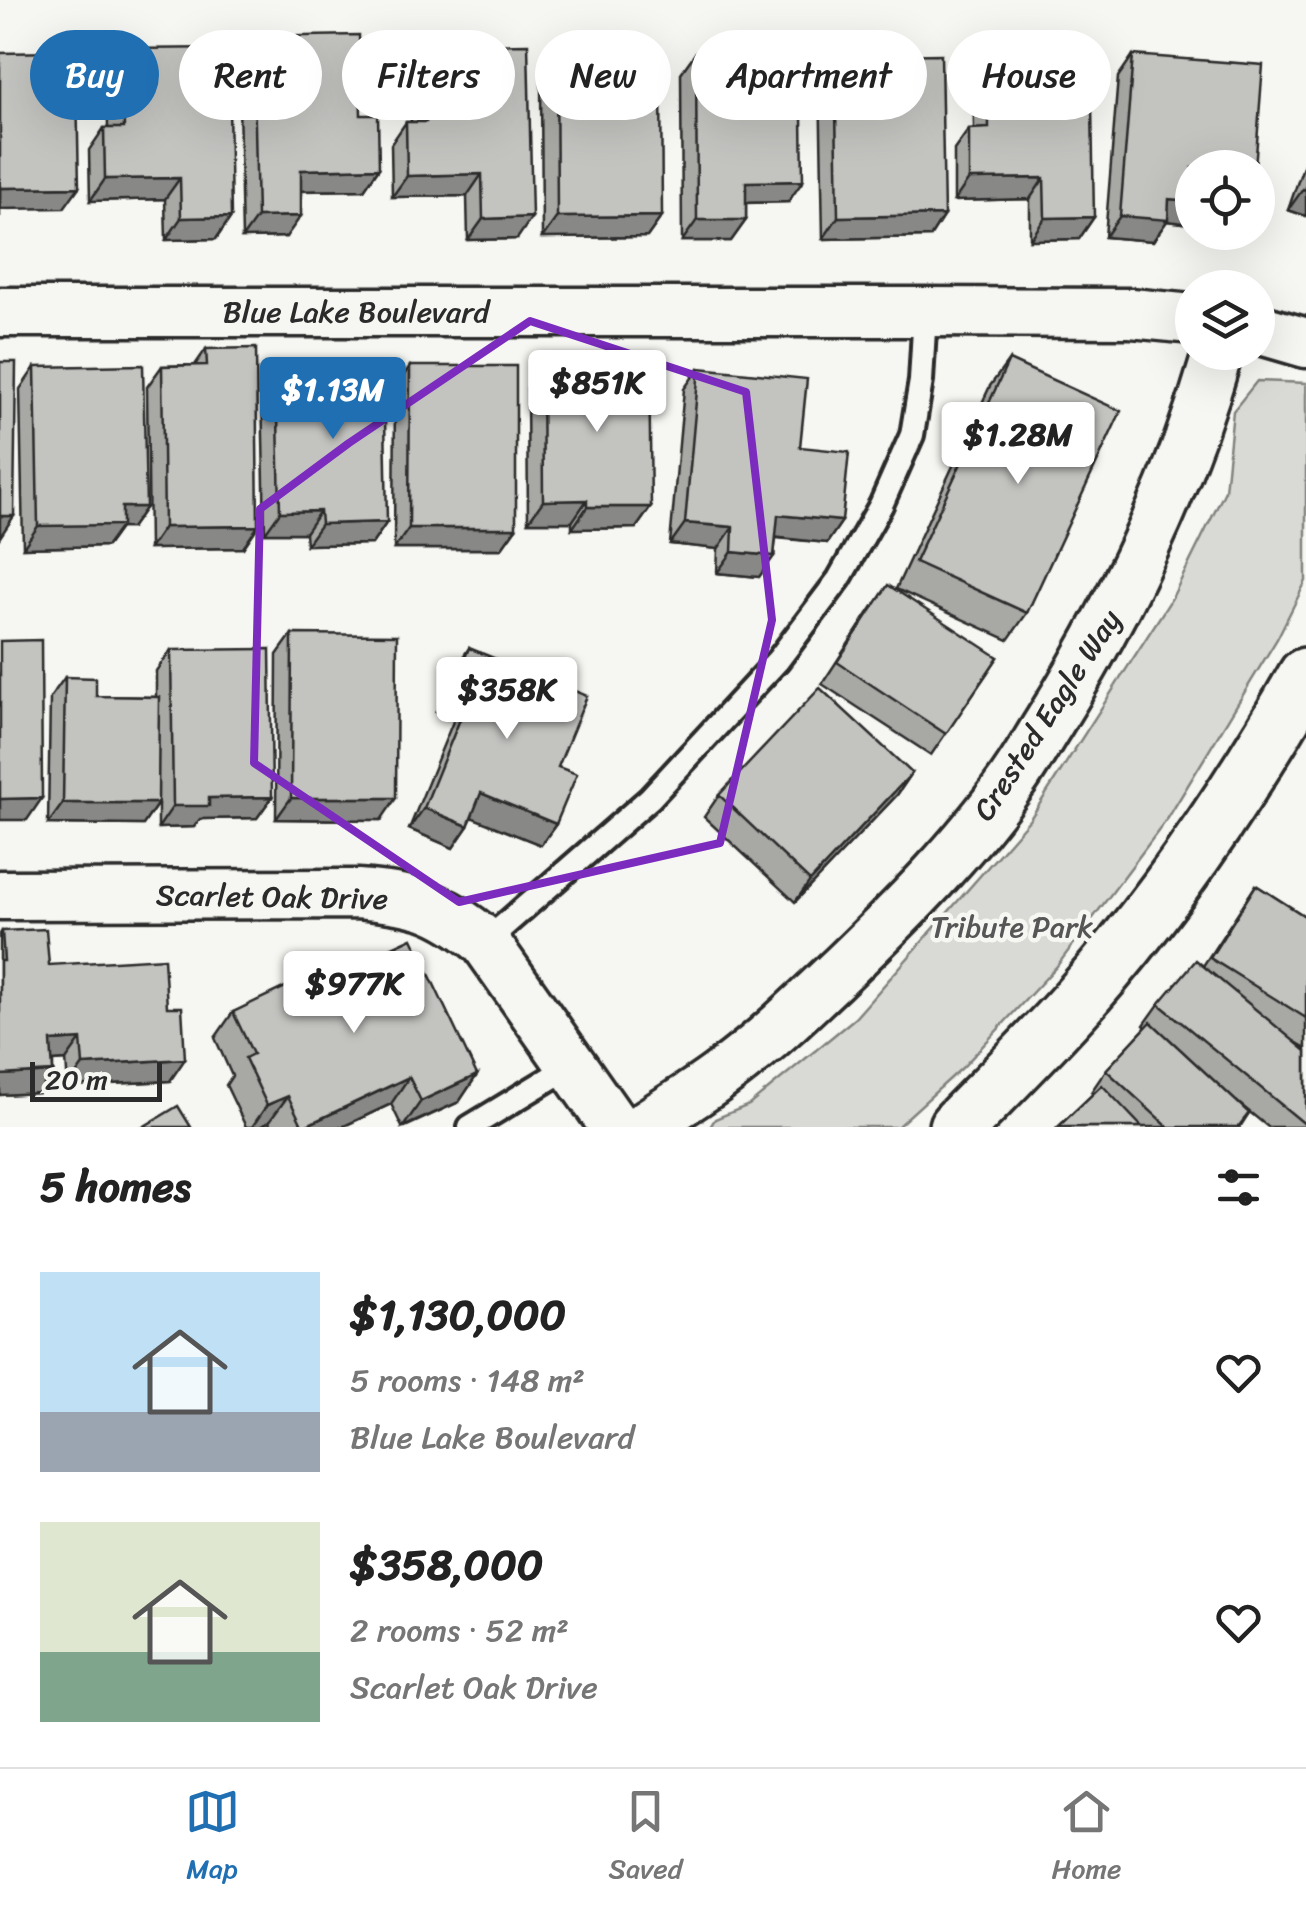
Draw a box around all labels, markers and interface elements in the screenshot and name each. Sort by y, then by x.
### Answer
chip: Buy [30,30,159,120]
chip: Rent [179,30,322,120]
chip: Filters [342,30,515,120]
chip: New [535,30,671,120]
chip: Apartment [691,30,927,120]
chip: House [947,30,1111,120]
map controls [1175,150,1275,370]
button: locate [1175,150,1275,250]
button: layers [1175,270,1275,370]
street label: Blue Lake Boulevard [223,285,491,339]
pin: $851K [527,350,667,435]
text: $851K [550,354,644,411]
pin: $1.13M [252,357,414,442]
text: $1.13M [282,361,384,418]
pin: $1.28M [937,402,1099,487]
text: $1.28M [964,406,1072,463]
street label: Crested Eagle Way [958,598,1136,832]
pin: $358K [437,657,577,742]
text: $358K [458,661,556,718]
street label: Scarlet Oak Drive [155,868,389,926]
park label: Tribute Park [931,900,1093,954]
pin: $977K [284,951,424,1036]
text: $977K [305,955,403,1012]
text: 20 m [45,1055,108,1104]
scale bar [30,1057,162,1102]
text: 5 homes [40,1150,191,1224]
icon: filters [1211,1160,1266,1215]
text: $1,130,000 [350,1278,566,1352]
icon: home [120,1312,240,1432]
icon: heart [1211,1345,1266,1400]
text: 5 rooms · 148 m² [350,1352,585,1409]
text: Blue Lake Boulevard [350,1409,634,1466]
text: $358,000 [350,1528,543,1602]
icon: home [120,1562,240,1682]
icon: heart [1211,1595,1266,1650]
text: 2 rooms · 52 m² [350,1602,569,1659]
text: Scarlet Oak Drive [350,1659,598,1716]
tab: Map [185,1784,240,1893]
tab: Saved [609,1784,682,1893]
tab: Home [1052,1784,1121,1893]

